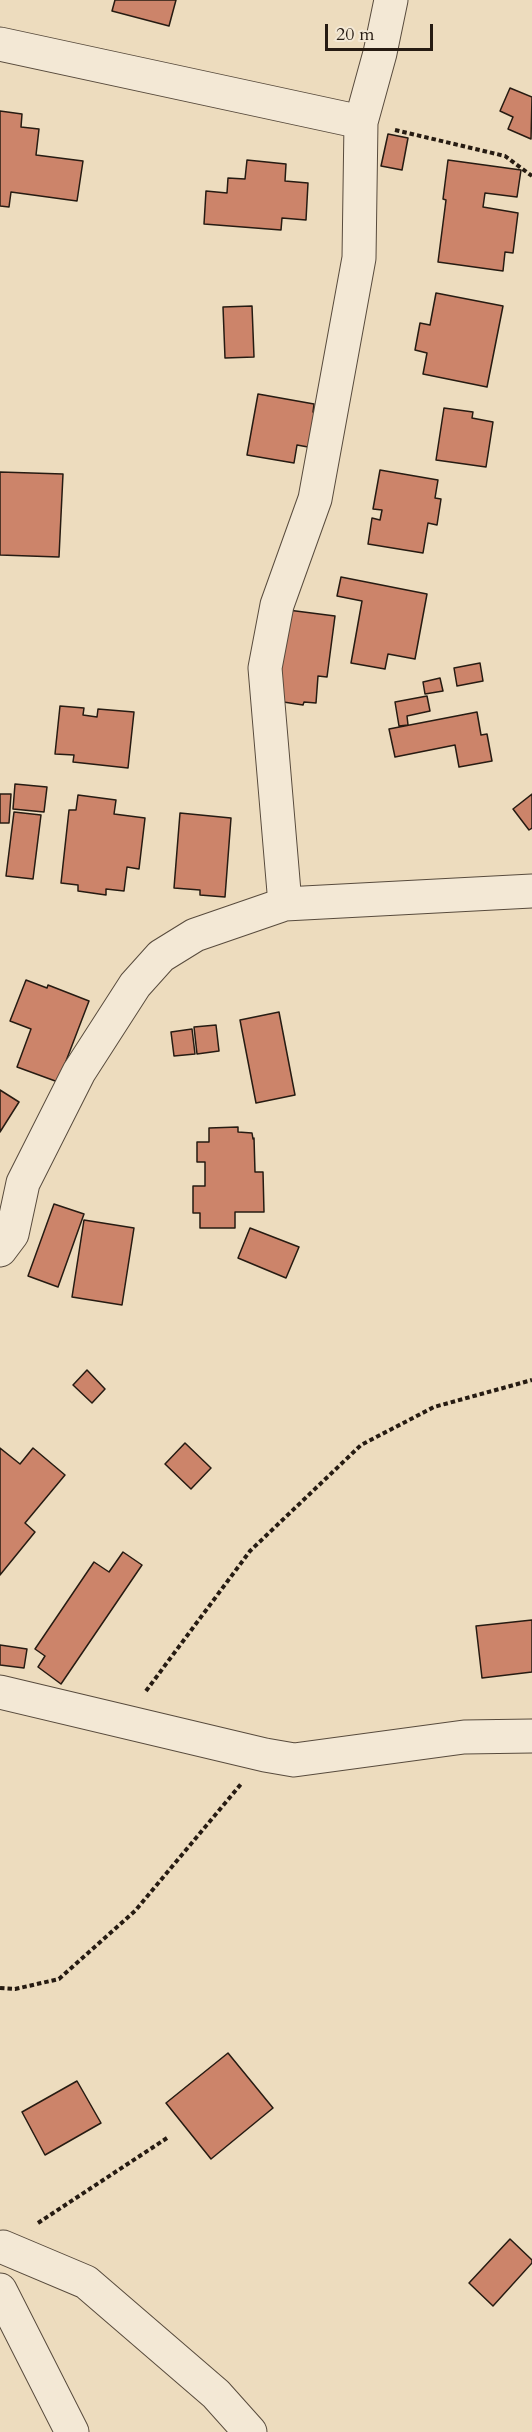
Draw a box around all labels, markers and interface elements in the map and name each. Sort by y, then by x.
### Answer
scale bar [328,12,436,50]
text: 20 m [336,22,375,47]

